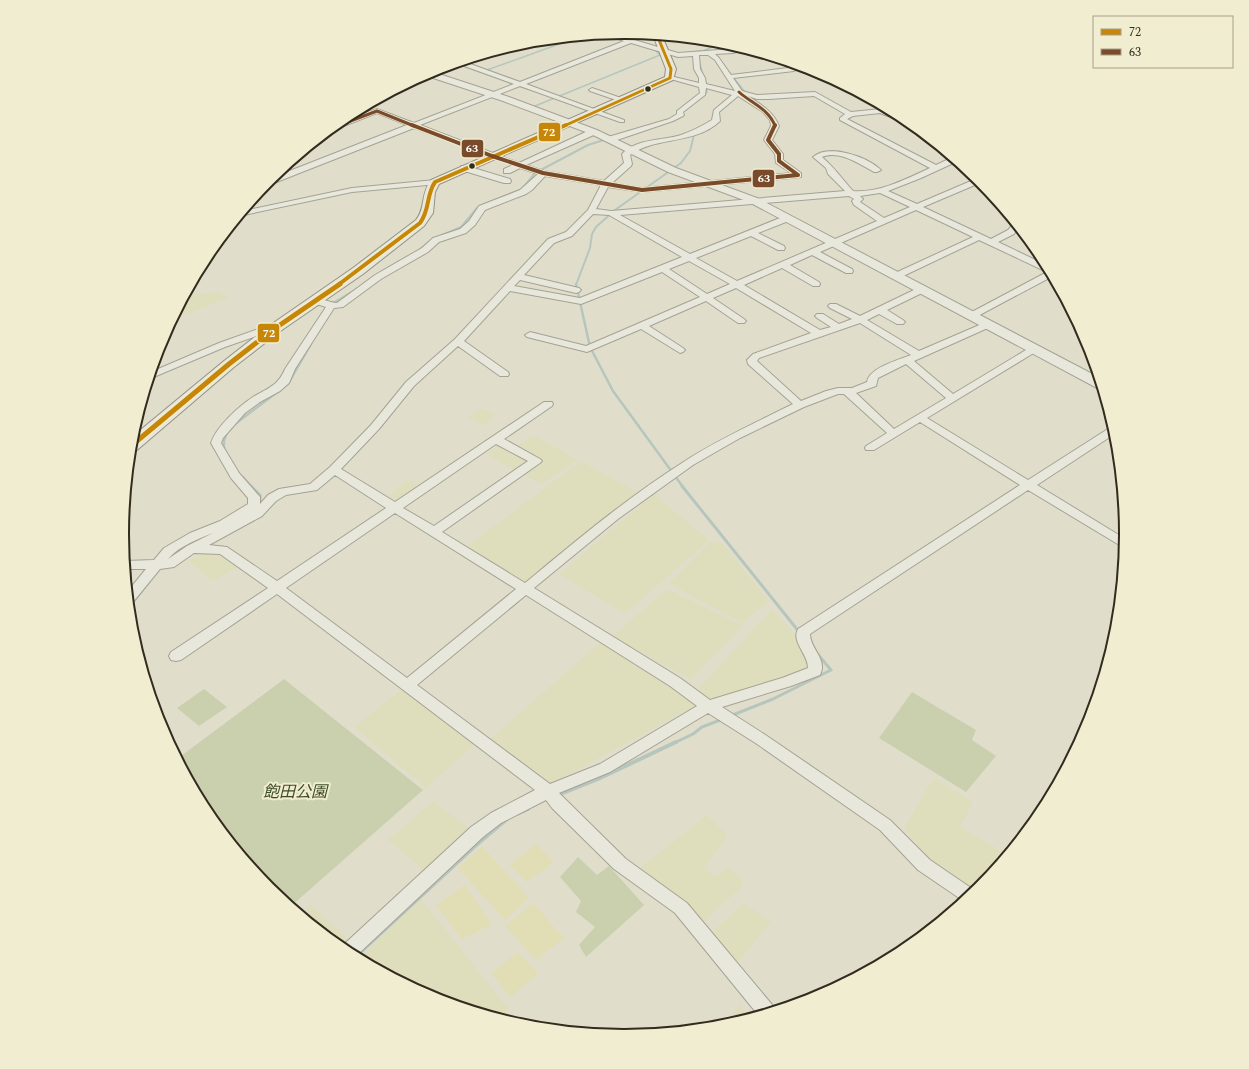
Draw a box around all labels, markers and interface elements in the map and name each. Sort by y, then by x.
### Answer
legend [1093,16,1233,68]
text: 72 [1129,23,1141,42]
text: 63 [1129,43,1141,62]
unlabelled marker [643,84,653,94]
line badge: 72 [538,122,561,142]
text: 72 [543,124,555,141]
line badge: 63 [461,139,484,158]
text: 63 [466,140,478,157]
unlabelled marker [467,161,477,171]
line badge: 63 [752,169,775,188]
text: 63 [758,170,770,187]
line badge: 72 [257,323,280,343]
text: 72 [263,325,275,342]
park label: 飽田公園 [263,780,329,804]

